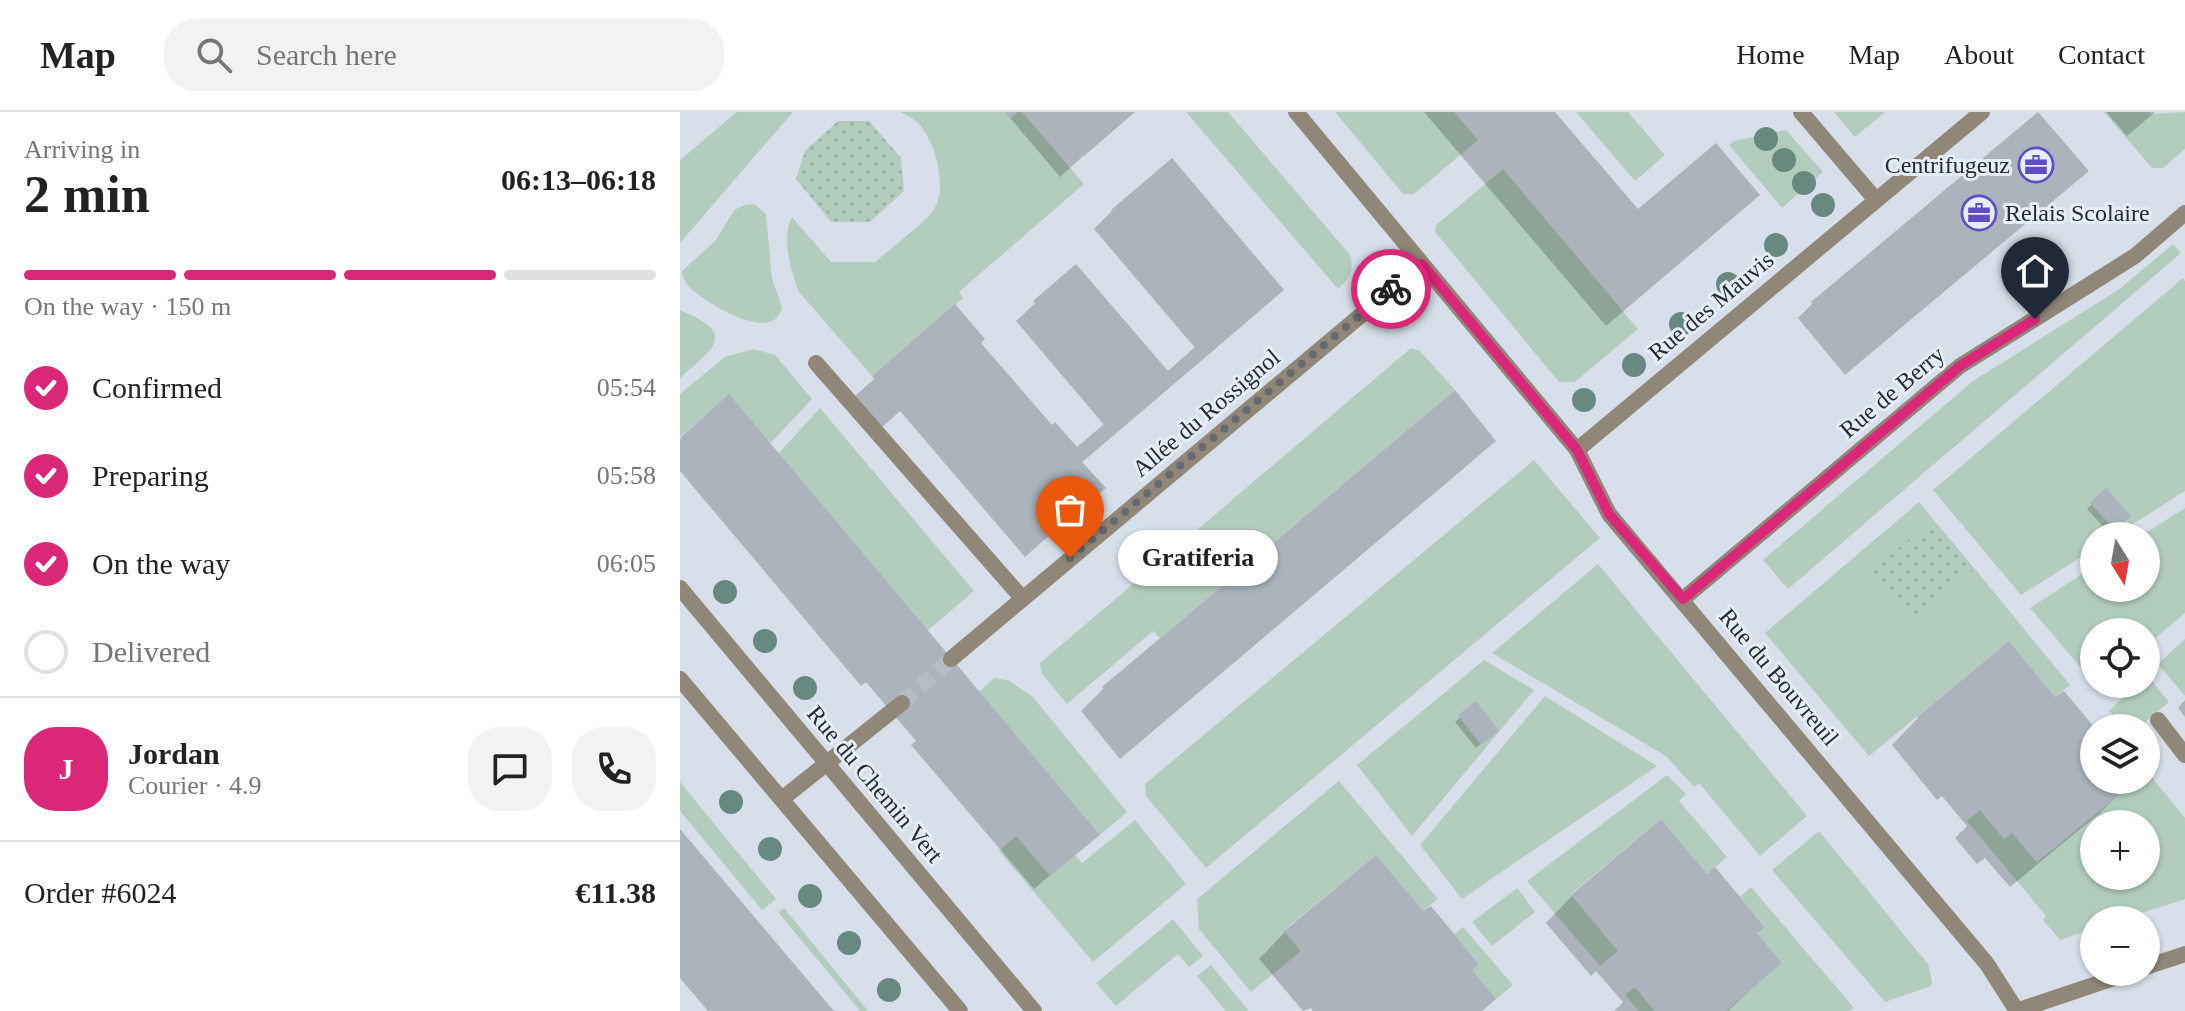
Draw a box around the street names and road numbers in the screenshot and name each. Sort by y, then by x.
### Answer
street label: Rue des Mauvis [1643,246,1779,366]
street label: Rue de Berry [1835,341,1949,443]
street label: Allée du Rossignol [1127,344,1285,482]
street label: Rue du Bouvreuil [1714,603,1844,751]
street label: Rue du Chemin Vert [802,700,948,868]

